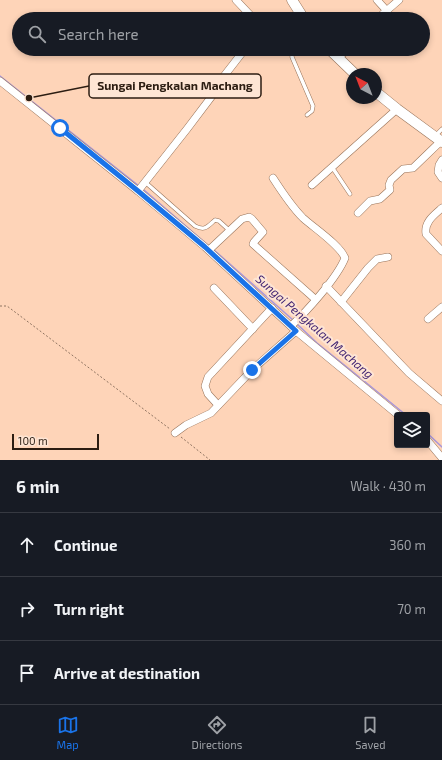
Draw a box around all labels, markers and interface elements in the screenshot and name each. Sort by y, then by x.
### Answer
search box [12,12,430,56]
icon: search [26,23,48,45]
text: Search here [58,25,139,43]
north arrow [346,68,382,104]
callout: Sungai Pengkalan Machang [89,74,261,98]
text: Sungai Pengkalan Machang [97,78,253,92]
route start [51,119,69,137]
water label: Sungai Pengkalan Machang [253,271,377,381]
route end [243,361,261,379]
map controls [394,412,430,448]
button: layers [394,412,430,448]
scale bar [12,432,99,451]
text: 100 m [18,434,48,447]
text: 6 min [16,476,60,496]
text: Walk · 430 m [350,478,426,494]
icon: ahead [16,534,38,556]
text: Continue [54,536,117,554]
text: 360 m [389,537,426,553]
icon: right [16,598,38,620]
text: Turn right [54,600,124,618]
text: 70 m [397,601,426,617]
icon: arrive [16,662,38,684]
text: Arrive at destination [54,664,200,682]
tab: Map [57,714,79,751]
tab: Directions [192,714,242,751]
tab: Saved [355,714,386,751]

